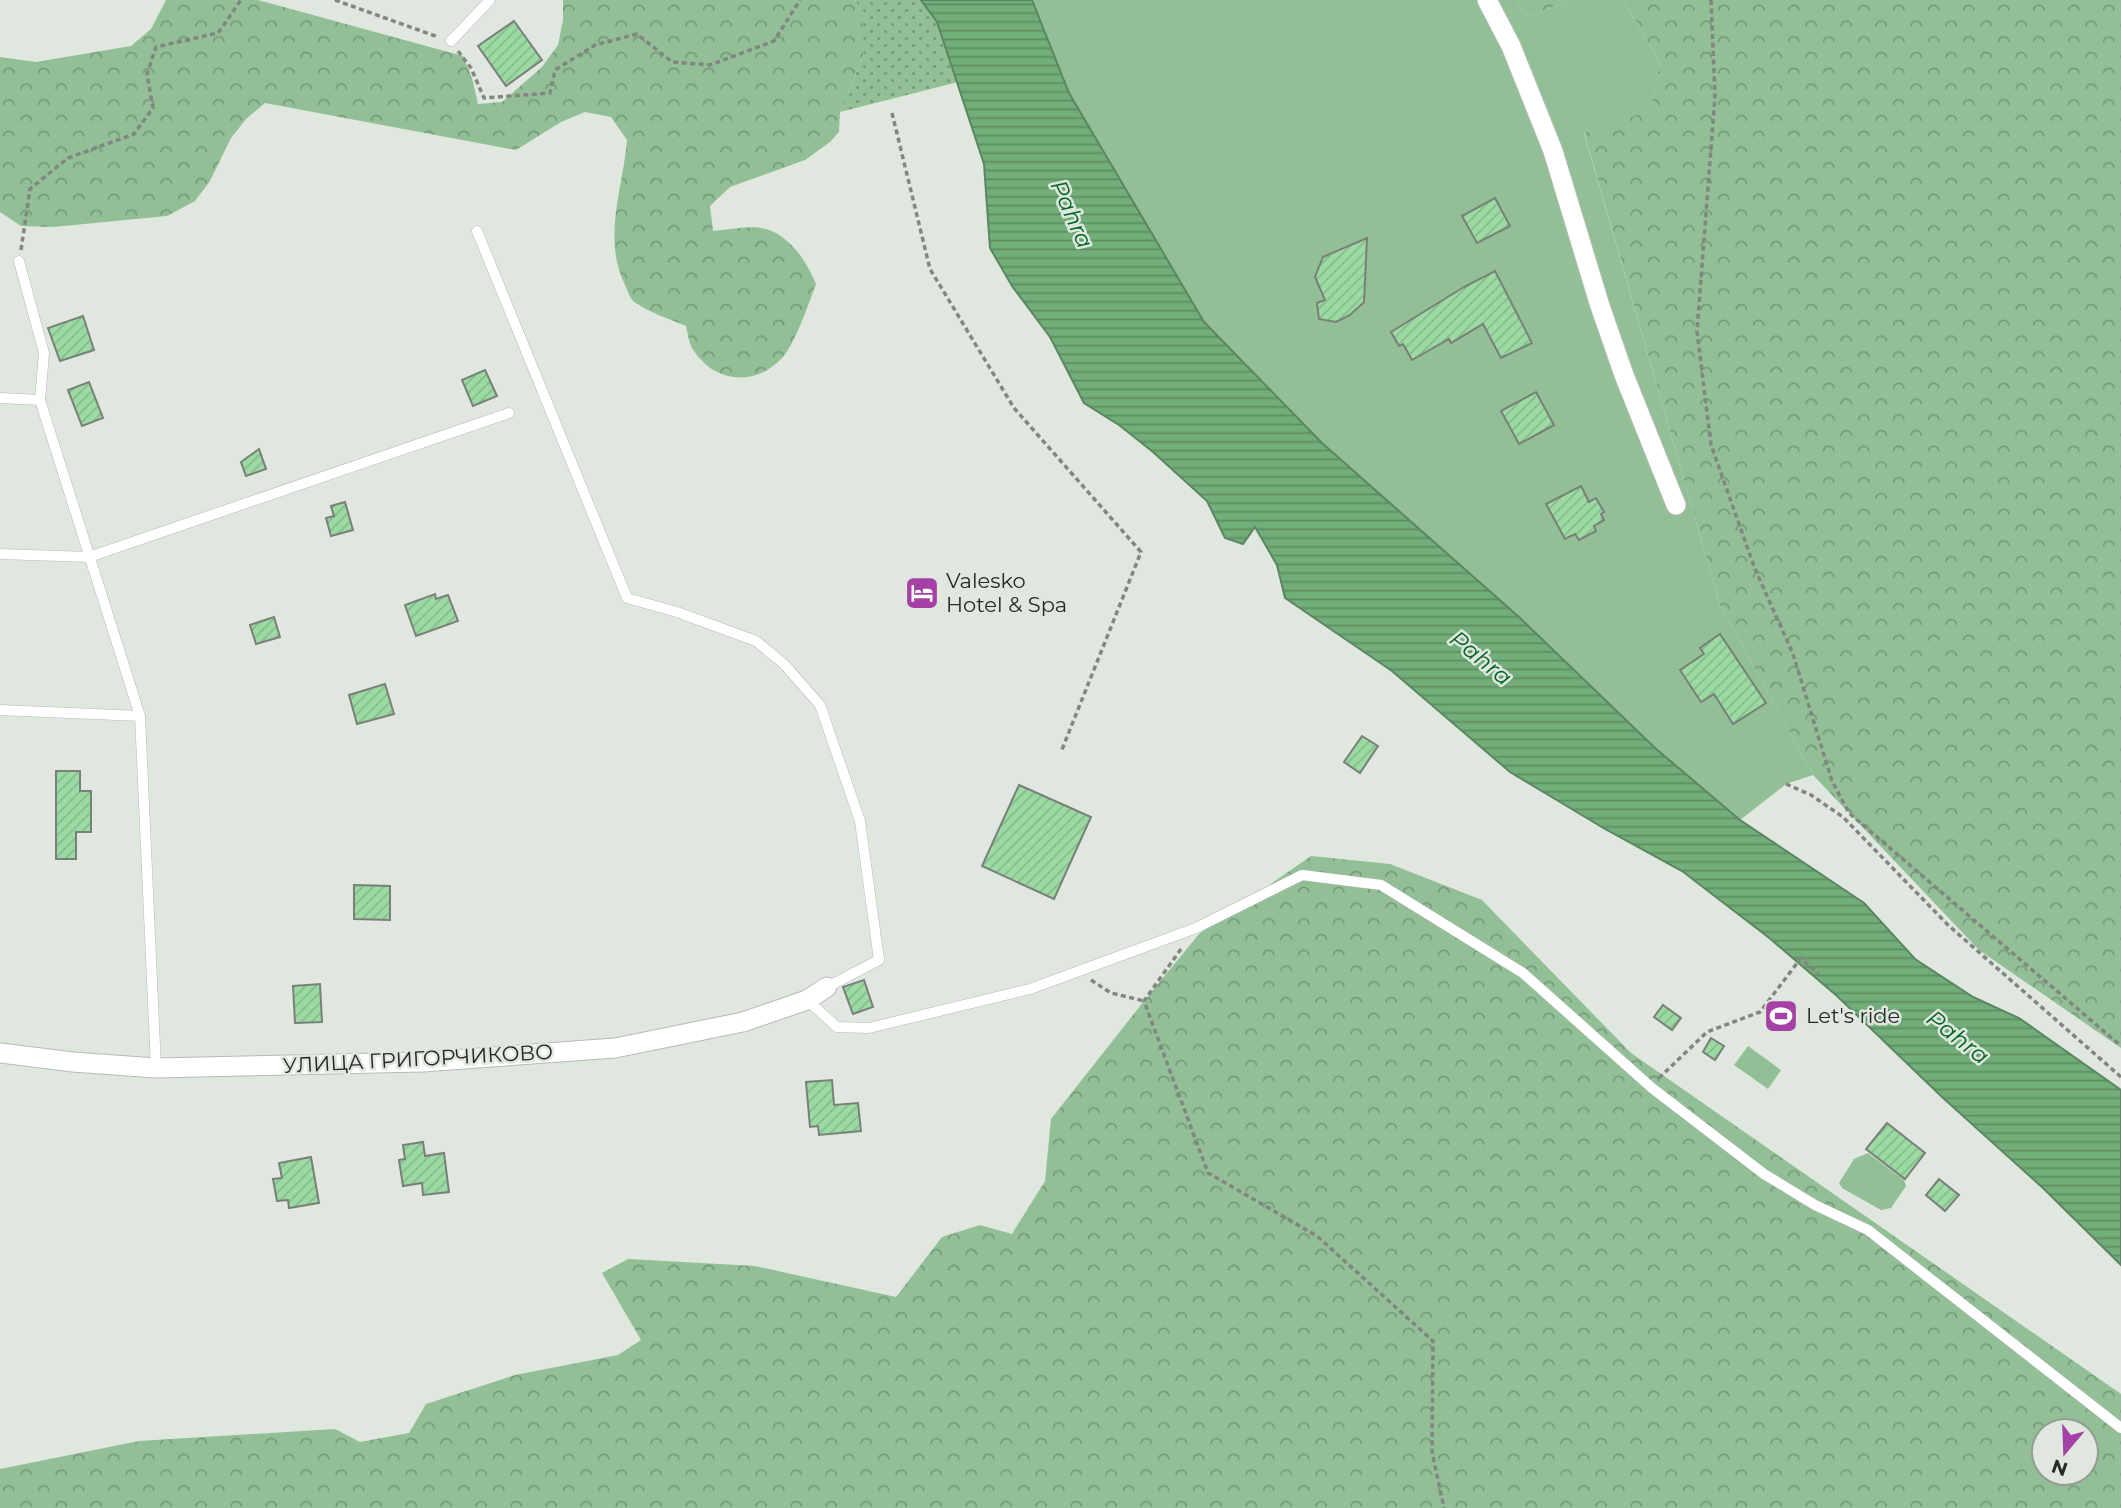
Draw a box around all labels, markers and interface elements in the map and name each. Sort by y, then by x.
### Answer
water label: Pahra [1045,175,1099,253]
place label: Valesko Hotel & Spa [946,568,1067,617]
hotel icon: Valesko Hotel & Spa [903,574,941,612]
water label: Pahra [1444,624,1518,692]
sports icon: Let's ride [1762,997,1800,1035]
place label: Let's ride [1806,1003,1900,1028]
water label: Pahra [1921,1004,1995,1070]
street label: УЛИЦА ГРИГОРЧИКОВО [282,1039,554,1078]
north arrow [2030,1417,2100,1487]
text: N [2049,1454,2071,1481]

